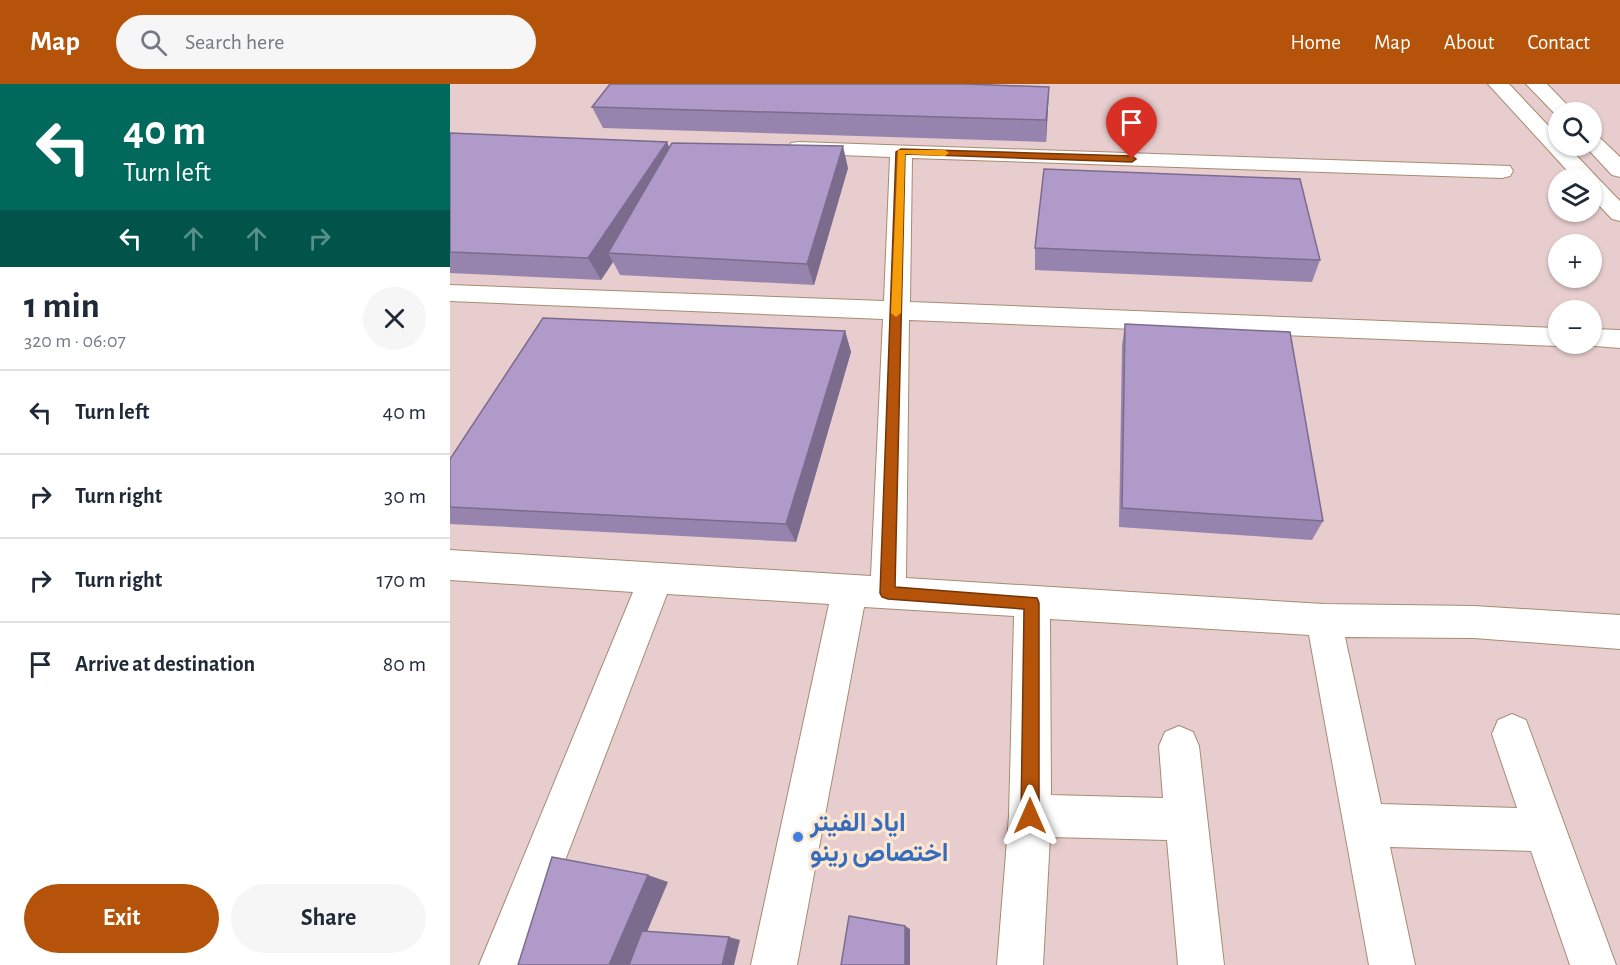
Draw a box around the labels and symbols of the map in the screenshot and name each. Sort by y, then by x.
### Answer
pin [1106,97,1157,159]
position arrow [998,784,1062,848]
place label: اياد الفيتر اختصاص رينو [809,810,948,868]
marker: اياد الفيتر اختصاص رينو [791,830,805,844]

